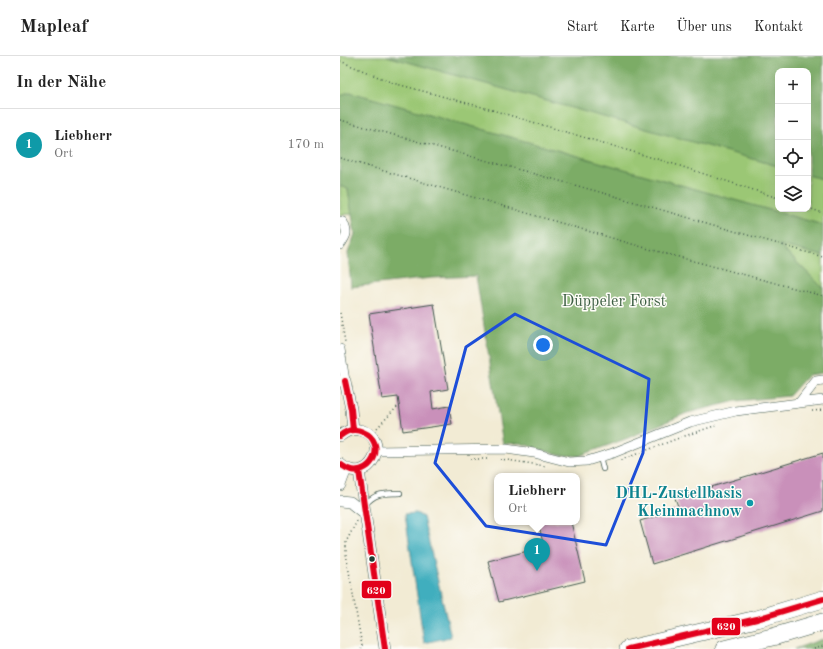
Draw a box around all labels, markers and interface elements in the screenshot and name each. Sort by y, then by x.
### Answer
text: Mapleaf [20,18,88,37]
text: Start [567,20,598,34]
text: Karte [620,20,655,34]
text: Über uns [677,20,732,34]
text: Kontakt [754,20,803,34]
map controls [775,68,811,212]
button: + [775,68,811,104]
text: In der Nähe [16,74,106,91]
button: − [775,104,811,140]
text: Liebherr [54,129,112,144]
text: 1 [25,138,33,151]
text: 170 m [287,138,324,151]
button: locate [775,140,811,176]
text: Ort [54,147,73,160]
button: layers [775,176,811,212]
park label: Düppeler Forst [562,294,667,310]
your location [533,335,553,355]
popup [494,473,580,525]
text: Liebherr [508,484,566,499]
place label: DHL-Zustellbasis Kleinmachnow [615,486,743,520]
marker: DHL-Zustellbasis Kleinmachnow [745,498,755,508]
text: Ort [508,502,527,515]
pin: 1 [524,538,550,571]
unlabelled marker [367,554,377,564]
line badge: 620 [361,580,392,599]
text: 620 [366,586,386,597]
line badge: 620 [711,617,741,636]
text: 620 [716,622,736,633]

